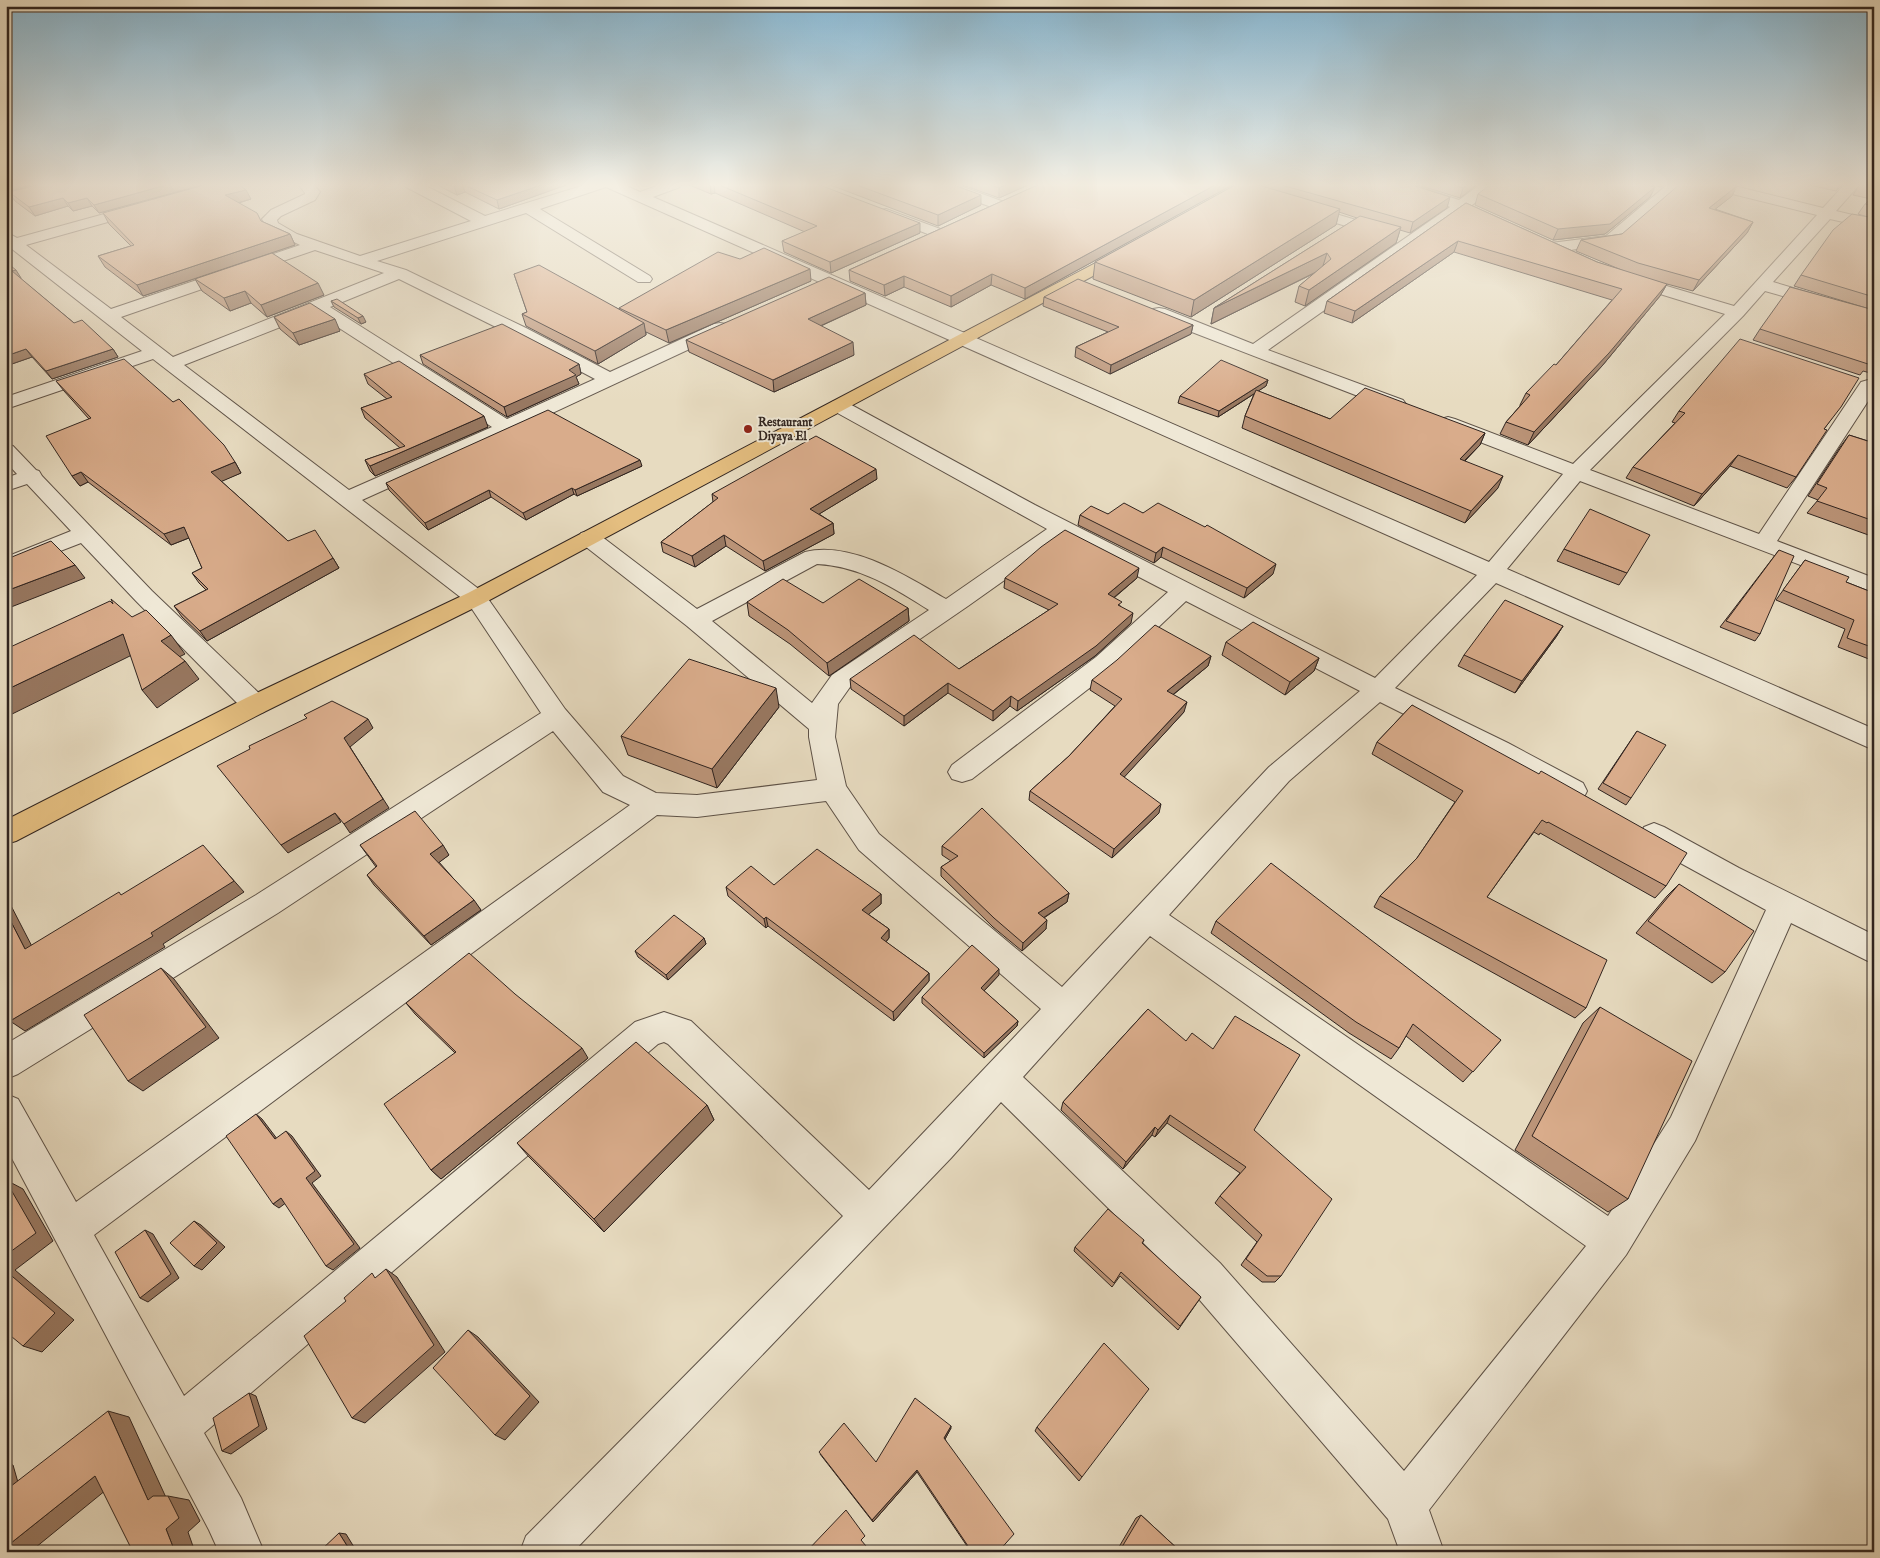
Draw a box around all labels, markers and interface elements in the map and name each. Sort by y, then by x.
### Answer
place label: Restaurant Diyaya El [758,415,813,445]
marker: Restaurant Diyaya El [742,423,754,435]

